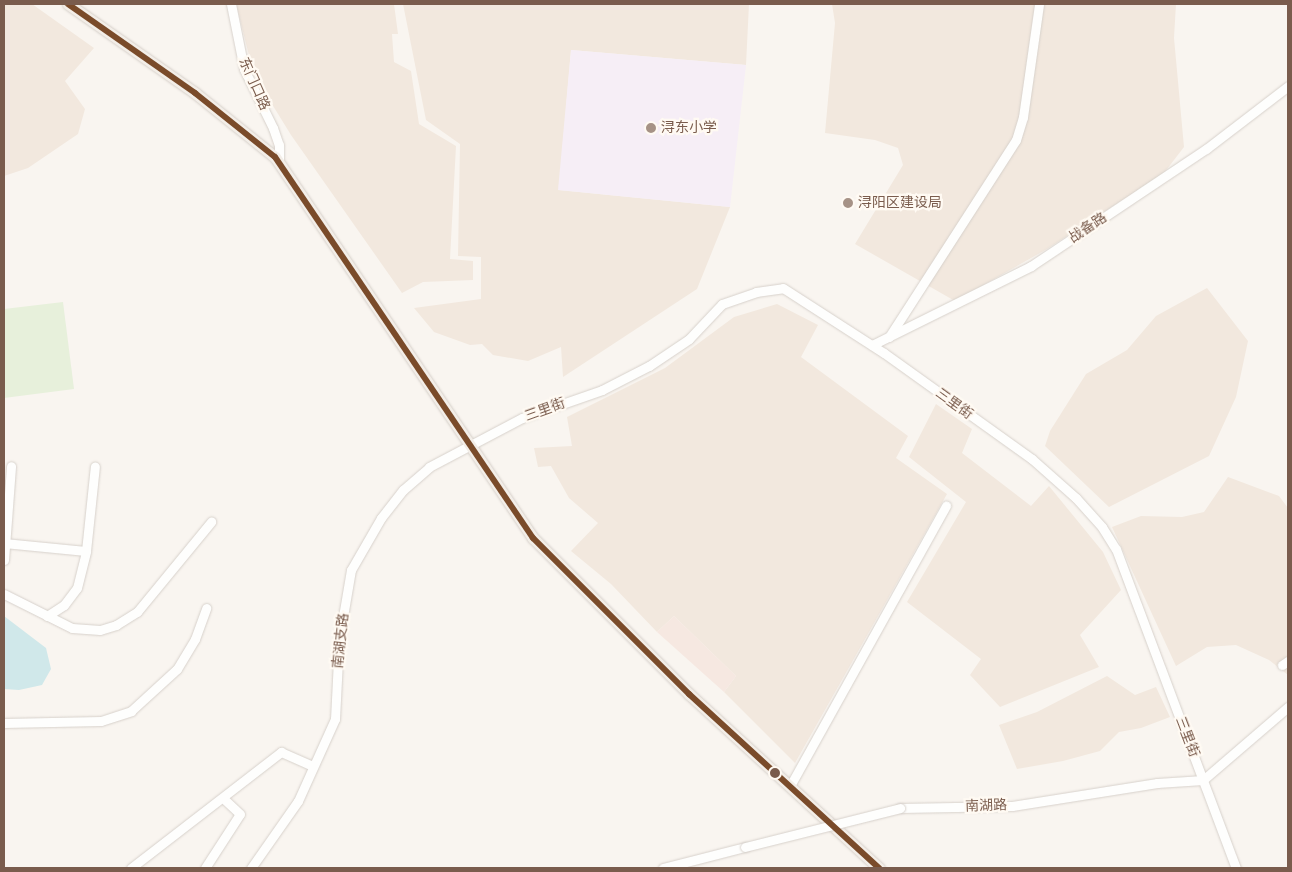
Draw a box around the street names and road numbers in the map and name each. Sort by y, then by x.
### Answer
street label: 东门口路 [235,55,273,113]
street label: 战备路 [1066,209,1110,247]
street label: 三里街 [932,385,976,423]
street label: 三里街 [522,395,568,425]
street label: 南湖支路 [330,612,352,670]
street label: 三里街 [1172,714,1202,760]
street label: 南湖路 [965,797,1007,815]

